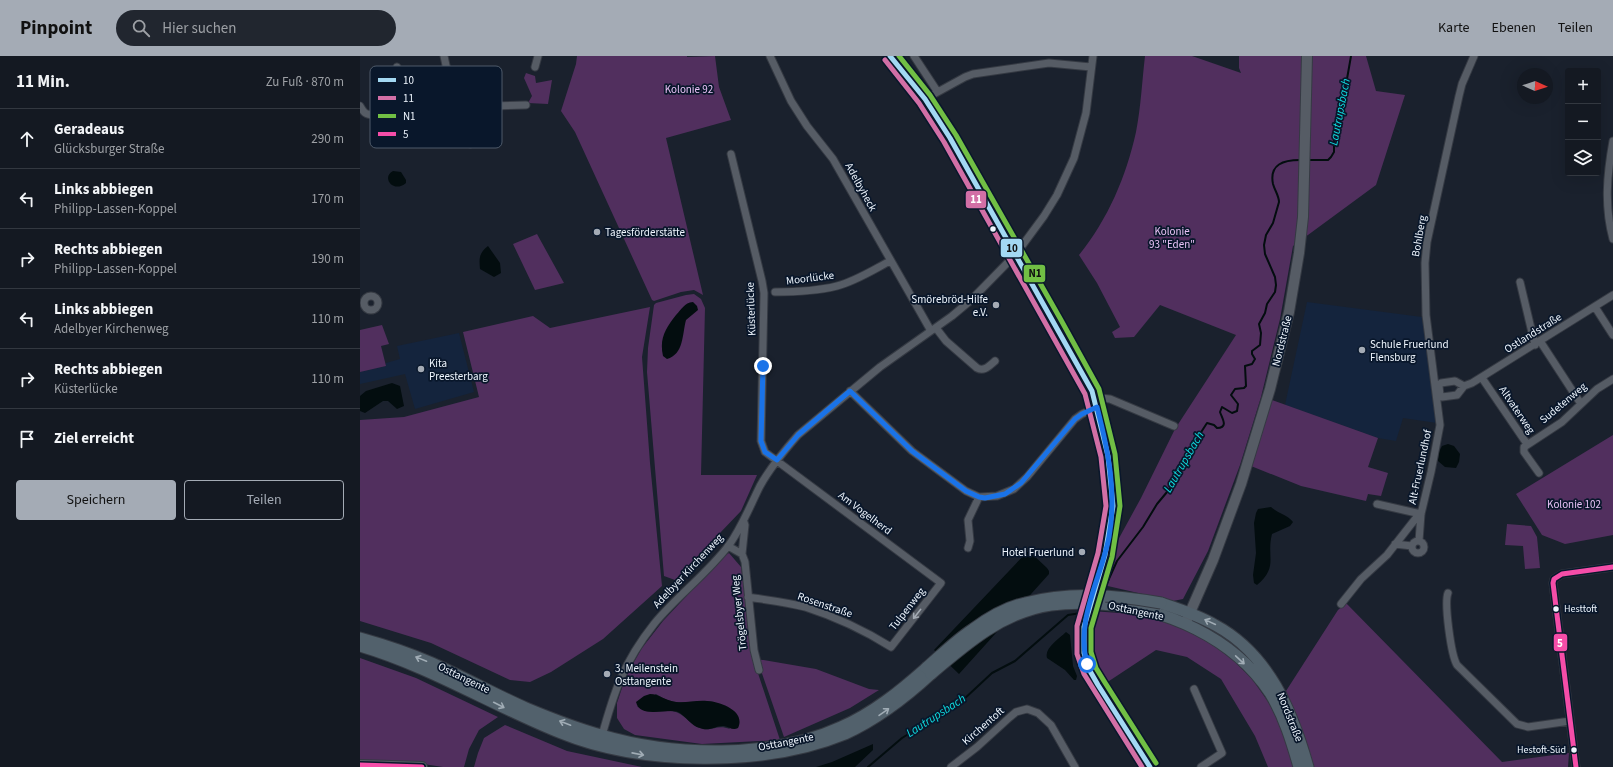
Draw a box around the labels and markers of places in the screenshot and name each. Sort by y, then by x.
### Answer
unlabelled marker [988,224,998,234]
place label: Tagesförderstätte [605,225,686,240]
marker: Tagesförderstätte [592,227,602,237]
place label: Smörebröd-Hilfe e.V. [911,292,989,320]
marker: Smörebröd-Hilfe e.V. [991,300,1001,310]
place label: Schule Fruerlund Flensburg [1370,337,1449,365]
marker: Schule Fruerlund Flensburg [1357,345,1367,355]
place label: Kita Preesterbarg [429,356,488,384]
marker: Kita Preesterbarg [416,364,426,374]
place label: Hotel Fruerlund [1002,545,1074,560]
marker: Hotel Fruerlund [1077,547,1087,557]
place label: Hesttoft [1564,602,1597,616]
marker: Hesttoft [1551,604,1561,614]
place label: 3. Meilenstein Osttangente [615,661,678,689]
marker: 3. Meilenstein Osttangente [602,669,612,679]
place label: Hestoft-Süd [1517,743,1566,757]
marker: Hestoft-Süd [1569,745,1579,755]

